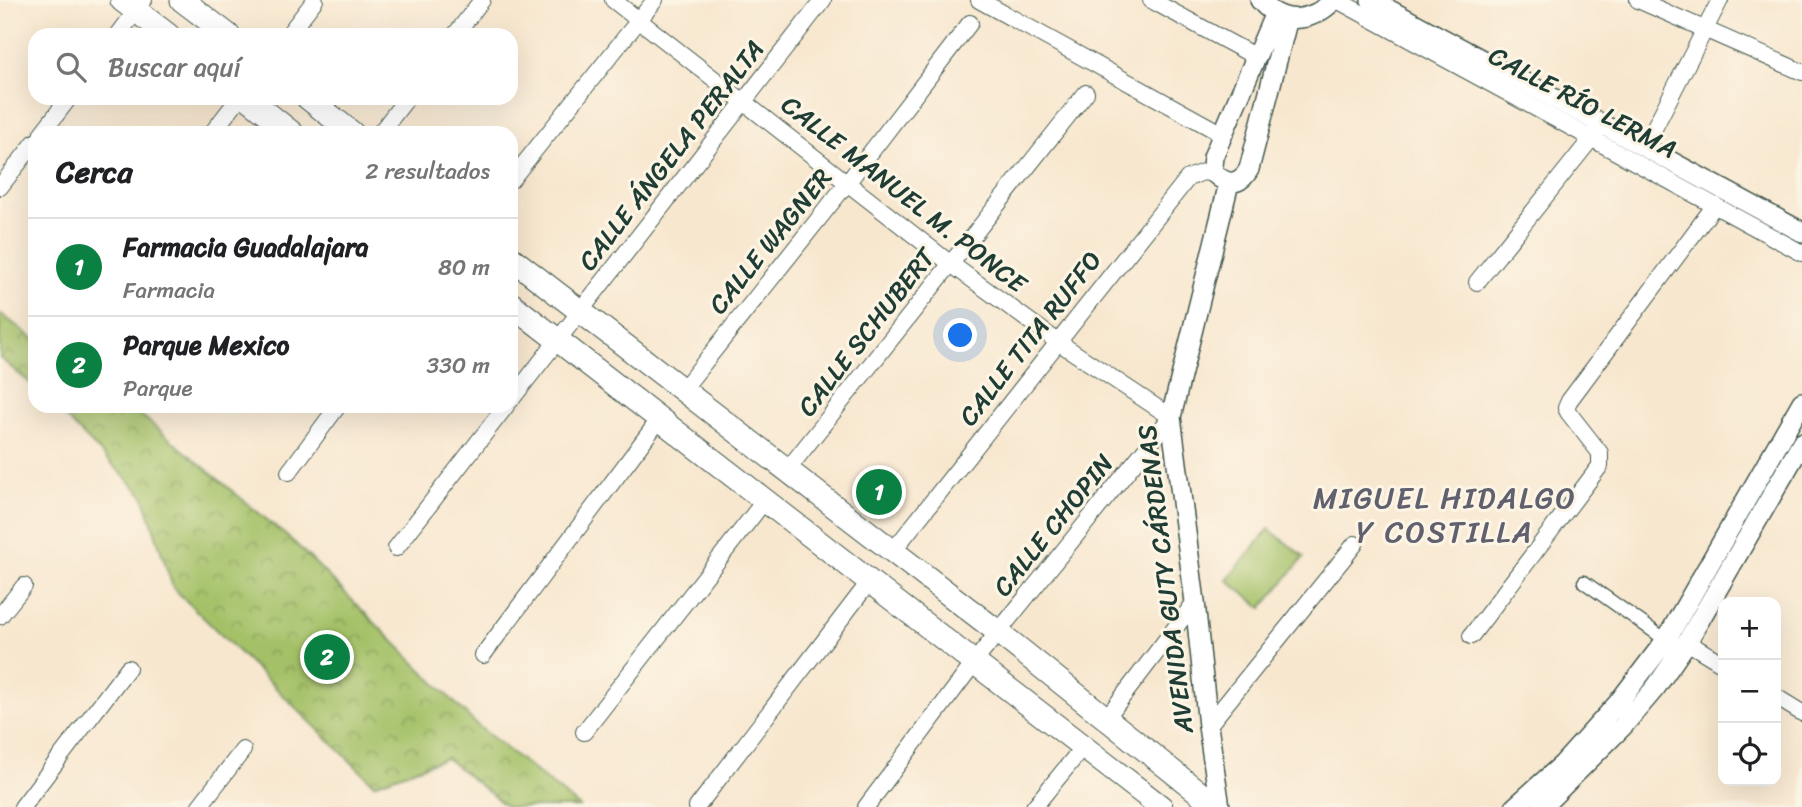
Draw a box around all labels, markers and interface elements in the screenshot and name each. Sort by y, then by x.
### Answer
search box [28,28,518,105]
street label: CALLE ÁNGELA PERALTA [566,29,776,281]
street label: CALLE RÍO LERMA [1480,33,1686,171]
text: Buscar aquí [108,44,241,90]
icon: search [52,48,90,86]
street label: CALLE MANUEL M. PONCE [771,83,1038,306]
text: Cerca [56,145,132,199]
text: 2 resultados [365,151,490,192]
street label: CALLE WAGNER [696,157,844,325]
text: Farmacia Guadalajara [123,224,369,270]
street label: CALLE SCHUBERT [785,236,948,427]
street label: CALLE TITA RUFFO [946,240,1114,436]
text: 1 [74,247,84,288]
text: 80 m [438,247,490,288]
text: Farmacia [123,270,215,311]
your location [943,318,977,352]
text: Parque Mexico [123,322,289,368]
text: 2 [72,345,86,386]
text: 330 m [427,345,490,386]
text: Parque [123,368,193,409]
street label: AVENIDA GUTY CÁRDENAS [1123,422,1207,737]
street label: CALLE CHOPIN [981,443,1125,607]
pin: 1 [856,466,902,518]
district label: MIGUEL HIDALGO Y COSTILLA [1313,471,1577,559]
map controls [1718,597,1781,786]
button: + [1718,597,1781,660]
pin: 2 [304,631,350,683]
button: − [1718,660,1781,723]
button: locate [1718,723,1781,786]

